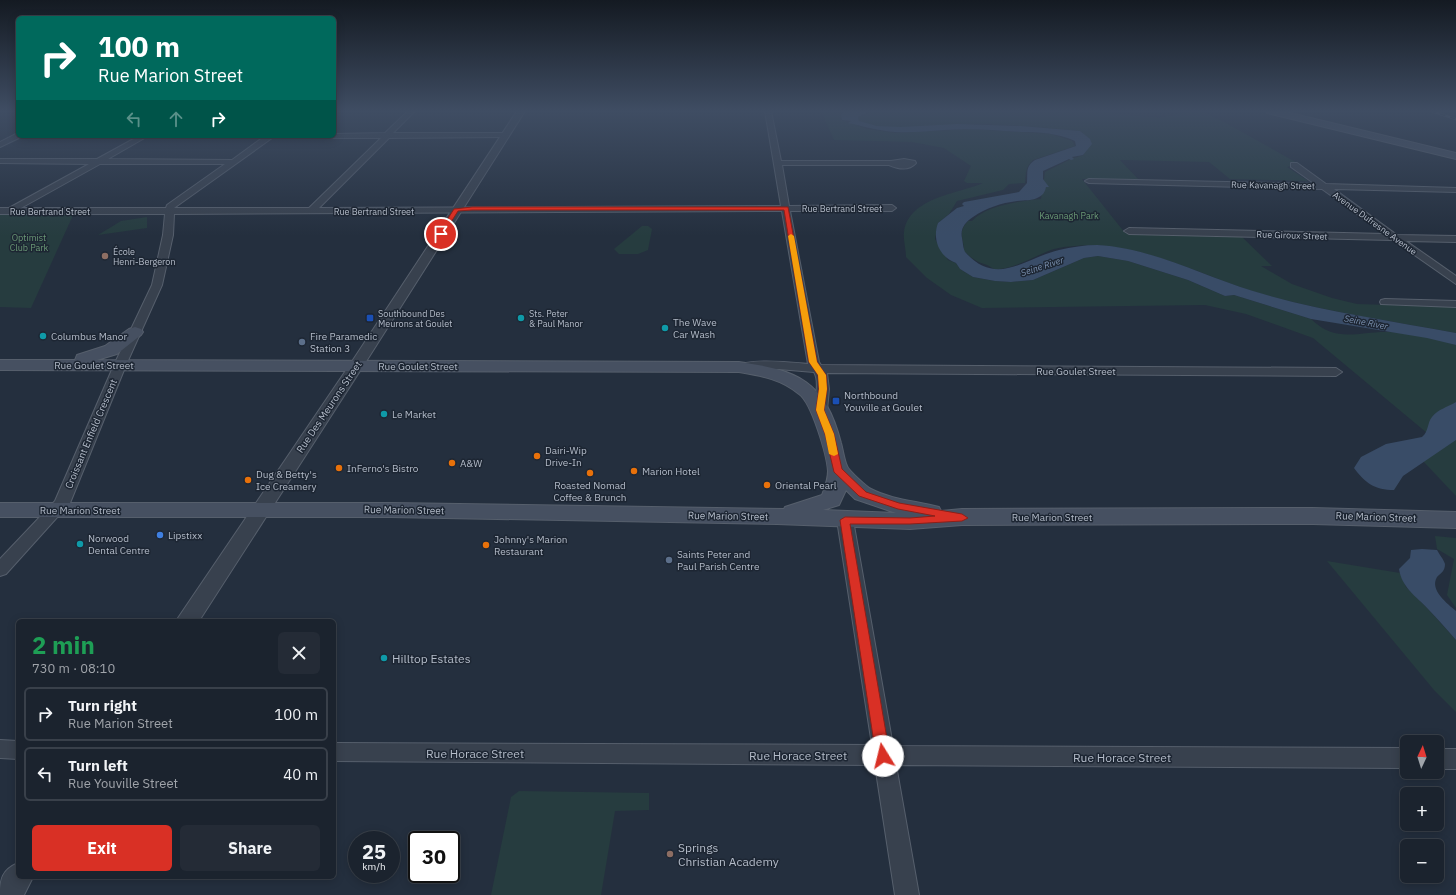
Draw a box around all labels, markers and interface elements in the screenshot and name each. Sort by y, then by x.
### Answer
text: 100 m [98,28,180,65]
icon: right [32,32,84,84]
text: Rue Marion Street [98,64,243,87]
icon: left [123,108,145,130]
icon: ahead [165,108,187,130]
icon: right [207,108,229,130]
street label: Rue Kavanagh Street [1231,179,1315,191]
street label: Avenue Dufresne Avenue [1331,189,1419,257]
street label: Rue Bertrand Street [802,203,882,214]
street label: Rue Bertrand Street [10,206,90,217]
street label: Rue Bertrand Street [334,206,414,217]
park label: Kavanagh Park [1039,210,1099,221]
pin [424,217,458,251]
icon: arrive [430,223,452,245]
street label: Rue Giroux Street [1256,228,1328,242]
park label: Optimist Club Park [10,232,49,253]
place label: École Henri-Bergeron [113,245,176,267]
marker: École Henri-Bergeron [100,251,110,261]
water label: Seine River [1019,254,1065,278]
place label: Southbound Des Meurons at Goulet [378,308,452,329]
place label: Sts. Peter & Paul Manor [529,308,583,329]
water label: Seine River [1343,312,1389,332]
marker: Southbound Des Meurons at Goulet [365,313,375,323]
marker: Sts. Peter & Paul Manor [516,313,526,323]
place label: The Wave Car Wash [673,316,717,341]
marker: The Wave Car Wash [660,323,670,333]
place label: Columbus Manor [51,330,127,343]
place label: Fire Paramedic Station 3 [310,330,377,355]
marker: Columbus Manor [38,331,48,341]
marker: Fire Paramedic Station 3 [297,337,307,347]
street label: Rue Des Meurons Street [293,358,365,455]
street label: Rue Goulet Street [54,359,134,372]
street label: Rue Goulet Street [378,360,458,373]
street label: Rue Goulet Street [1036,365,1116,378]
street label: Croissant Enfield Crescent [62,377,120,491]
place label: Northbound Youville at Goulet [844,389,923,414]
marker: Northbound Youville at Goulet [831,396,841,406]
place label: Le Market [392,408,436,421]
marker: Le Market [379,409,389,419]
place label: Dairi-Wip Drive-In [545,444,587,469]
marker: Dairi-Wip Drive-In [532,451,542,461]
place label: A&W [460,457,482,470]
marker: A&W [447,458,457,468]
place label: InFerno's Bistro [347,462,419,475]
marker: InFerno's Bistro [334,463,344,473]
place label: Marion Hotel [642,465,700,478]
marker: Marion Hotel [629,466,639,476]
place label: Dug & Betty's Ice Creamery [256,468,317,493]
marker: Roasted Nomad Coffee & Brunch [585,468,595,478]
marker: Dug & Betty's Ice Creamery [243,475,253,485]
place label: Roasted Nomad Coffee & Brunch [553,479,627,504]
place label: Oriental Pearl [775,479,837,492]
marker: Oriental Pearl [762,480,772,490]
street label: Rue Marion Street [364,503,445,517]
street label: Rue Marion Street [40,504,121,517]
street label: Rue Marion Street [688,509,769,523]
street label: Rue Marion Street [1335,509,1417,525]
street label: Rue Marion Street [1012,511,1093,524]
place label: Lipstixx [168,529,202,542]
marker: Lipstixx [155,530,165,540]
place label: Norwood Dental Centre [88,532,150,557]
place label: Johnny's Marion Restaurant [494,533,567,558]
marker: Norwood Dental Centre [75,539,85,549]
marker: Johnny's Marion Restaurant [481,540,491,550]
place label: Saints Peter and Paul Parish Centre [677,548,760,573]
marker: Saints Peter and Paul Parish Centre [664,555,674,565]
text: 2 min [32,629,95,661]
button: close [278,632,320,674]
place label: Hilltop Estates [392,651,471,666]
marker: Hilltop Estates [379,653,389,663]
text: 730 m · 08:10 [32,660,115,677]
text: Turn right [68,696,137,715]
icon: right [34,703,56,725]
text: 100 m [274,705,318,724]
text: Rue Marion Street [68,715,173,732]
position arrow [862,735,904,777]
north arrow [1400,735,1444,779]
map controls [1400,735,1444,883]
street label: Rue Horace Street [426,746,524,761]
street label: Rue Horace Street [749,748,847,763]
street label: Rue Horace Street [1073,750,1171,765]
text: Turn left [68,756,128,775]
icon: left [34,763,56,785]
text: 40 m [283,765,318,784]
text: Rue Youville Street [68,775,178,792]
button: + [1400,787,1444,831]
button: Exit [32,825,172,871]
button: Share [180,825,320,871]
speed limit sign: 30 [408,831,460,883]
text: 25 [362,838,386,865]
button: − [1400,839,1444,883]
place label: Springs Christian Academy [678,840,779,869]
marker: Springs Christian Academy [665,849,675,859]
text: km/h [362,860,386,873]

